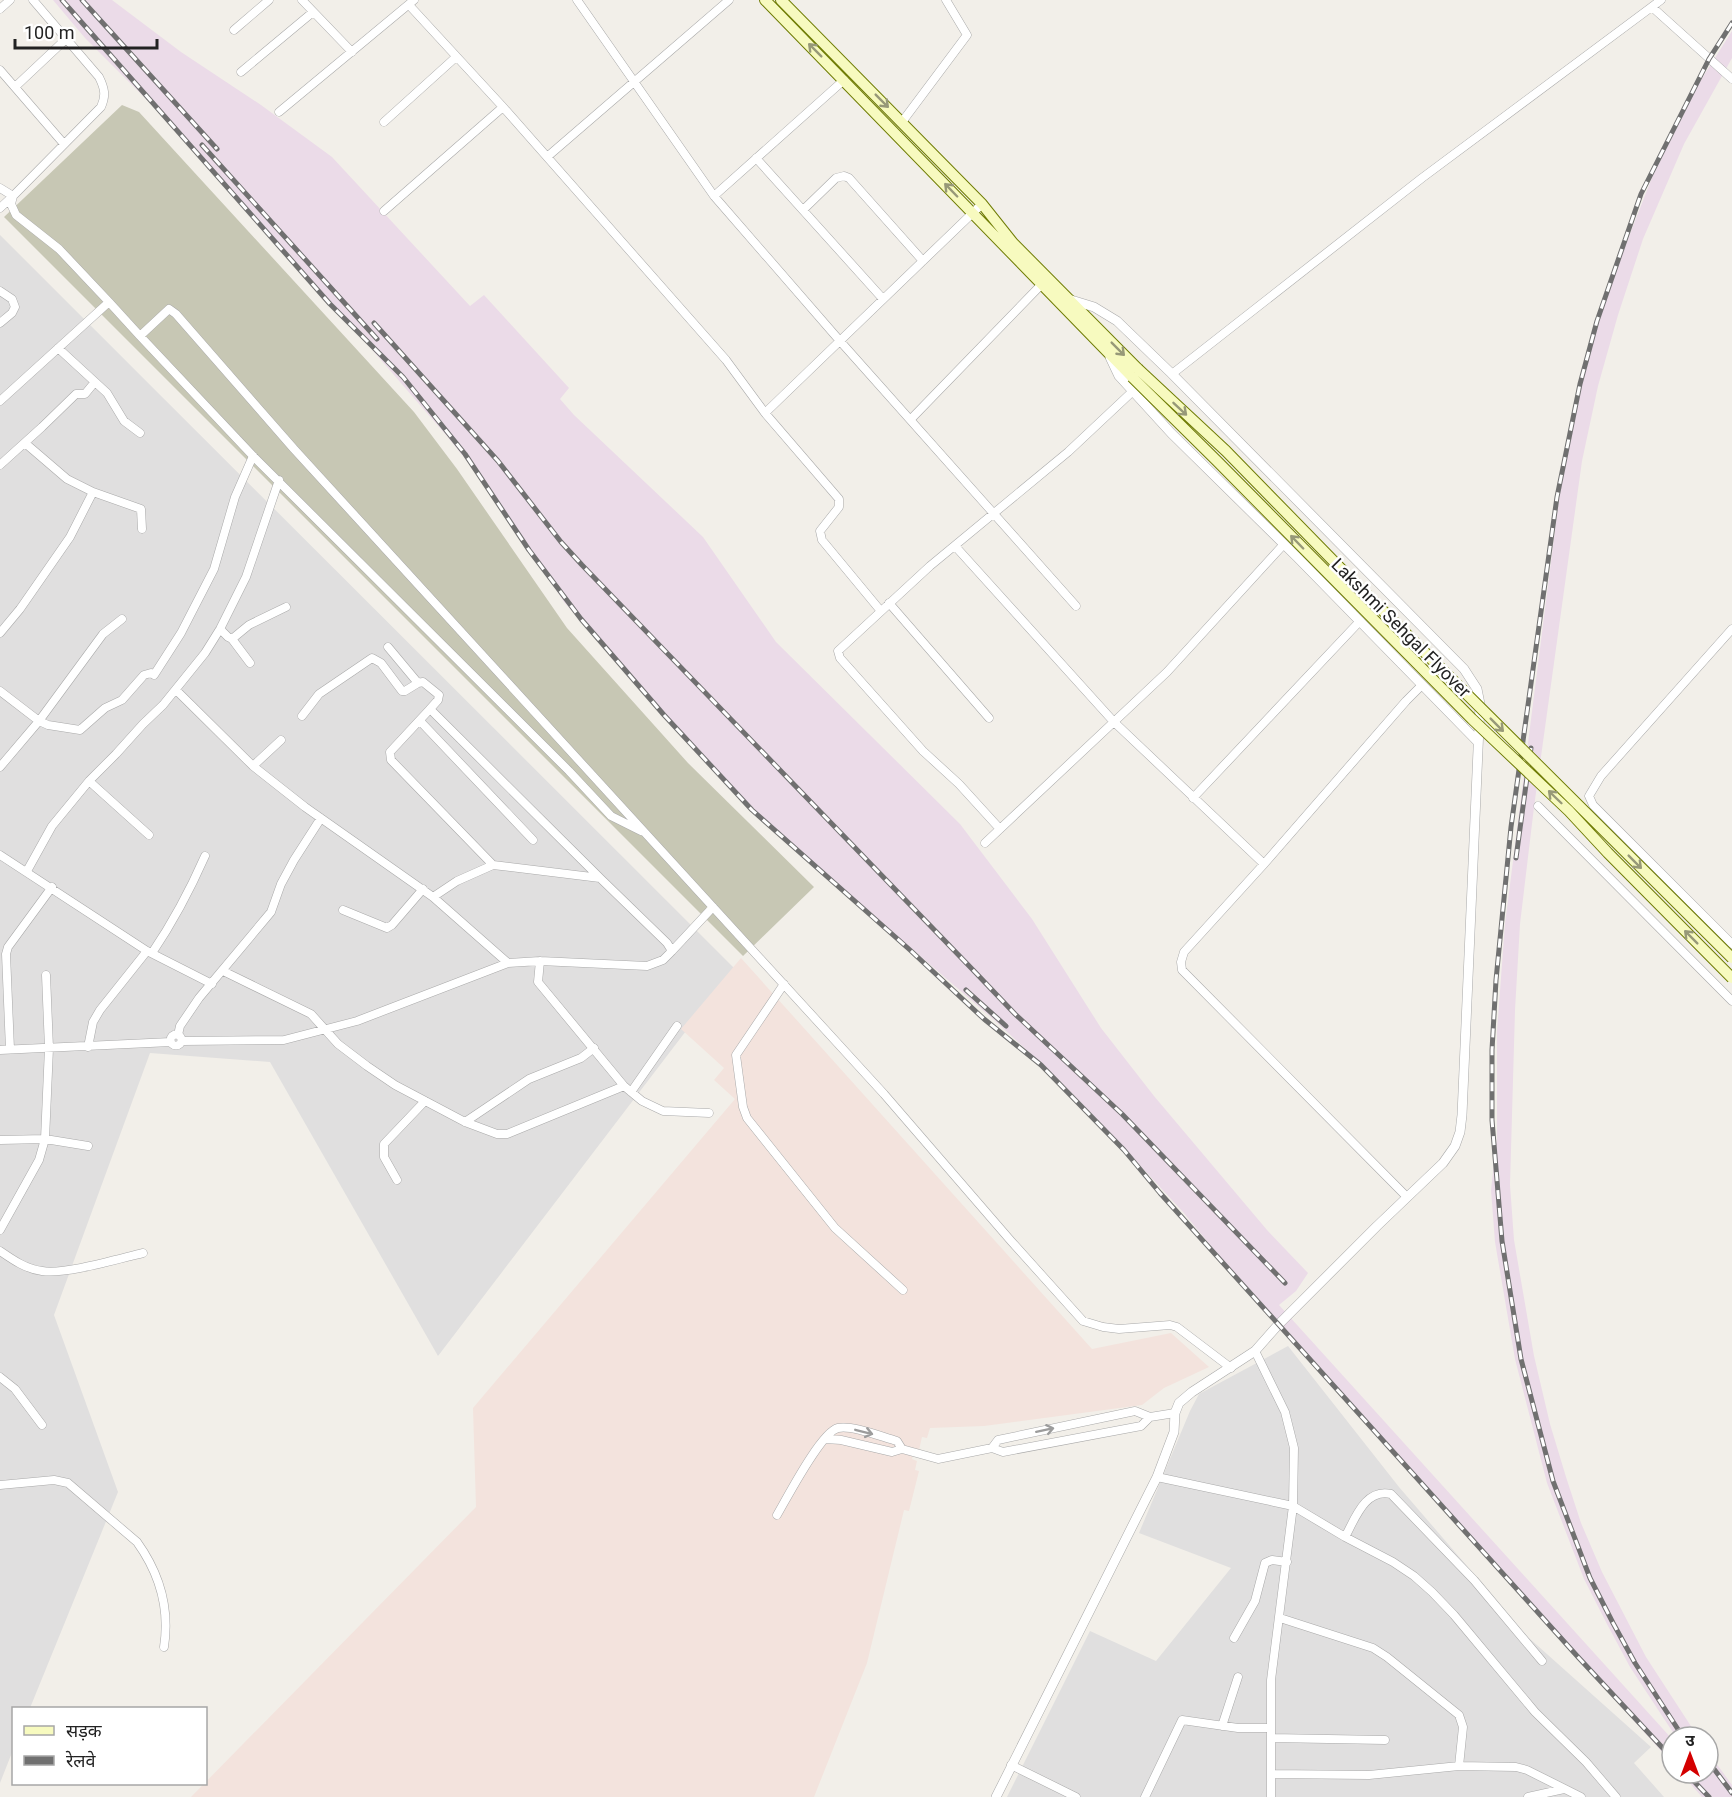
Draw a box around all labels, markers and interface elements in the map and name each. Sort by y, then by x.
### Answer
scale bar [15,12,158,50]
text: 100 m [24,22,75,43]
one-way arrow [808,43,822,58]
one-way arrow [874,94,889,109]
one-way arrow [944,183,958,198]
one-way arrow [1110,342,1125,357]
one-way arrow [1173,402,1188,416]
one-way arrow [1289,534,1304,549]
street label: Lakshmi Sehgal Flyover [1327,554,1475,702]
one-way arrow [1489,717,1504,732]
one-way arrow [1547,790,1562,804]
one-way arrow [1628,855,1643,869]
one-way arrow [1683,929,1698,944]
one-way arrow [1035,1424,1055,1435]
one-way arrow [854,1427,873,1439]
legend [12,1707,207,1785]
text: सड़क [66,1720,103,1741]
north arrow [1660,1725,1720,1785]
text: उ [1685,1731,1695,1750]
text: रेलवे [65,1750,97,1771]

